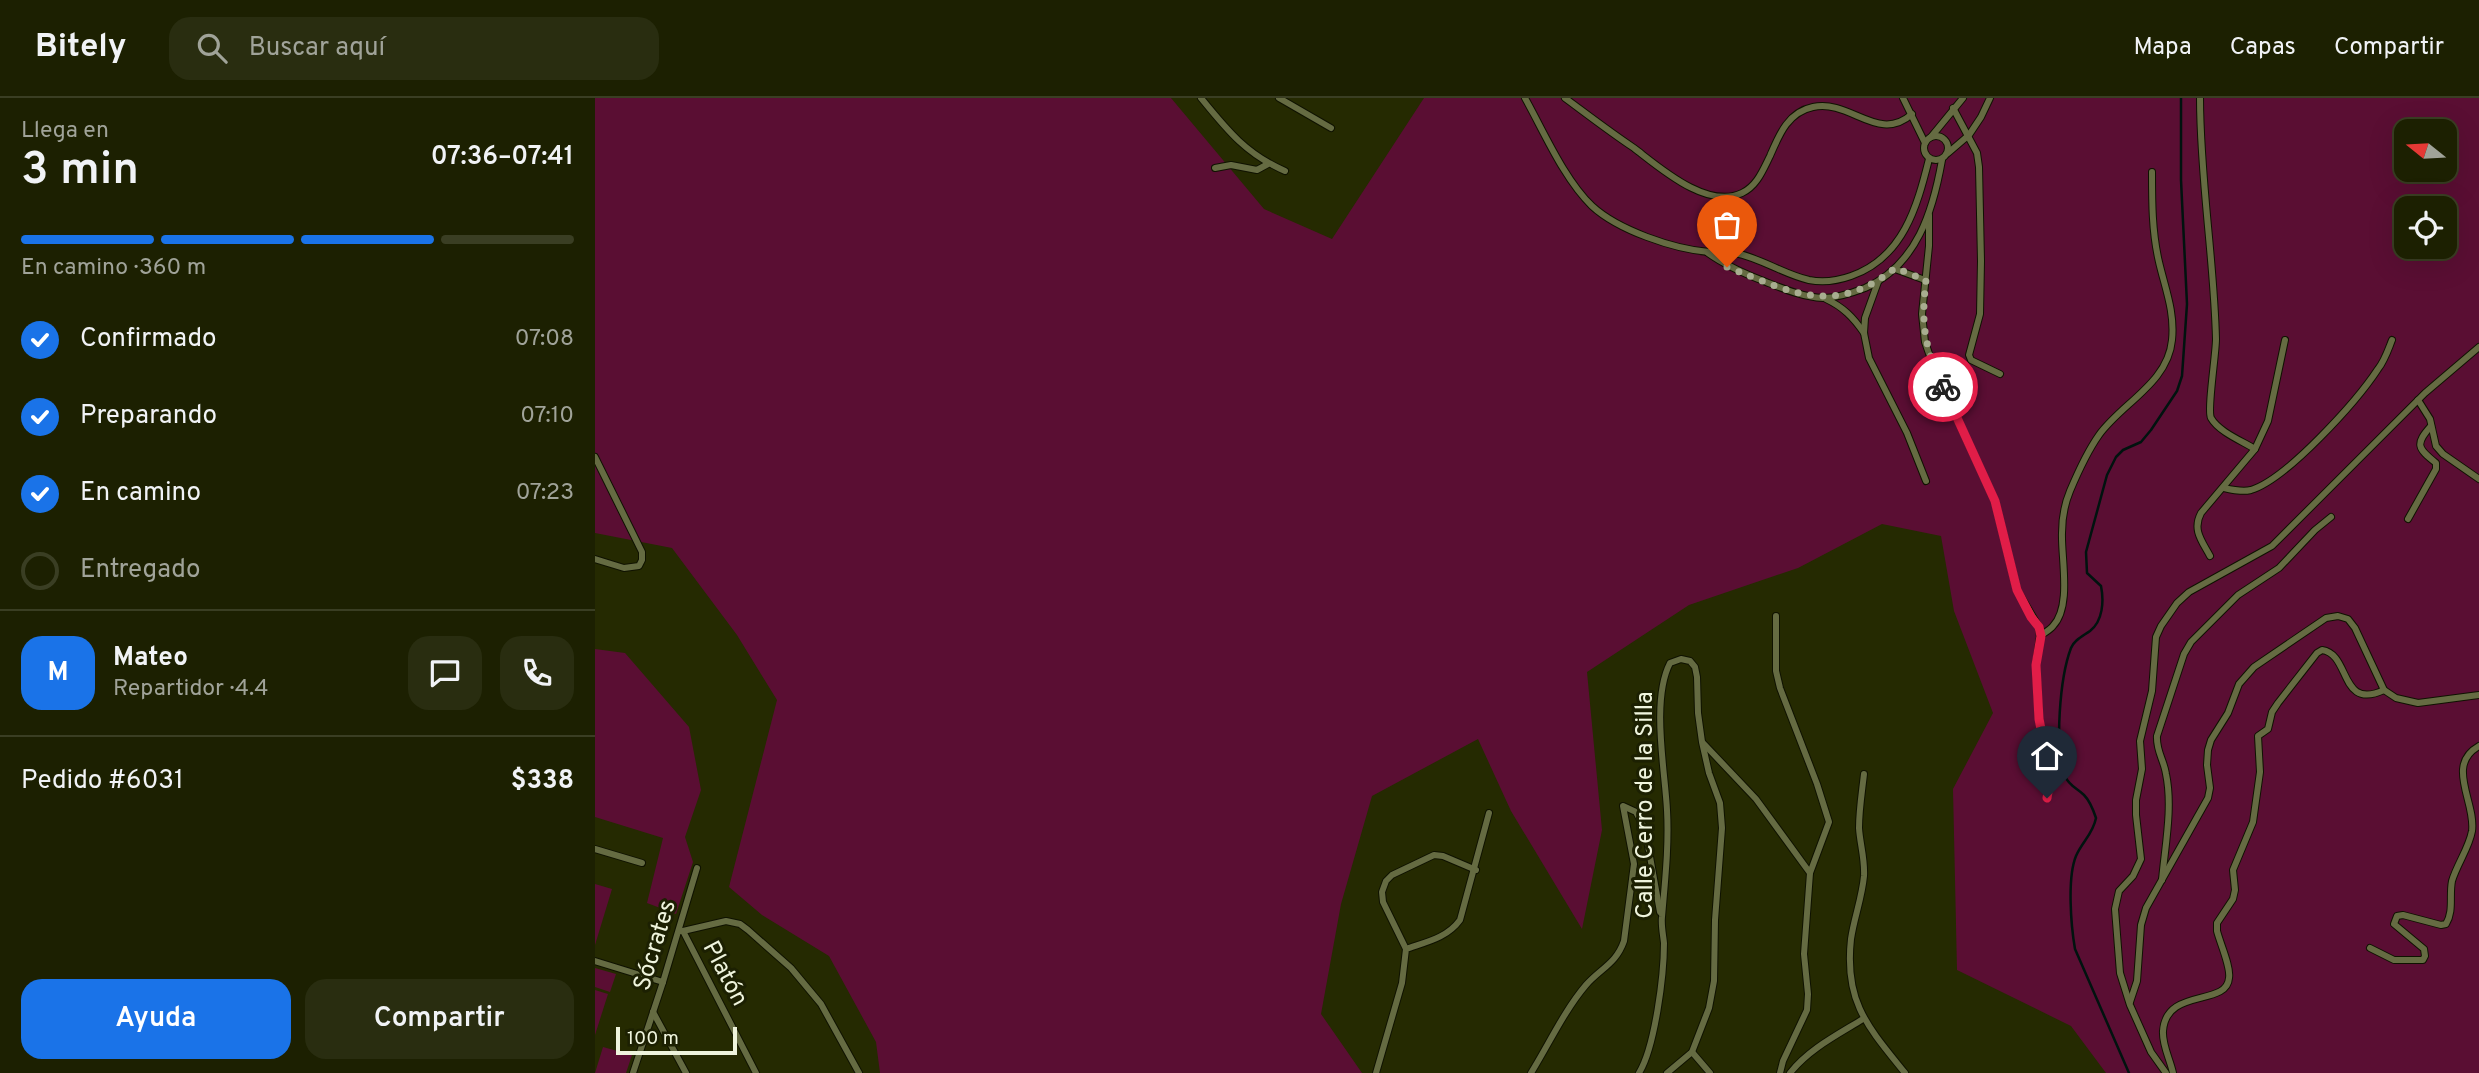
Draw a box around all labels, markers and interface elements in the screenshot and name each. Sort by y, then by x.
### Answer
search box [169,17,659,80]
text: Bitely [35,27,127,69]
icon: search [193,29,231,67]
text: Buscar aquí [249,32,385,65]
text: Mapa [2134,33,2192,63]
text: Capas [2230,33,2296,63]
text: Compartir [2334,33,2444,63]
text: Llega en [21,117,109,146]
north arrow [2394,119,2457,182]
map controls [2394,119,2457,259]
text: 07:36–07:41 [431,141,574,174]
text: 3 min [21,142,139,201]
pin [1697,195,1757,267]
button: locate [2394,196,2457,259]
icon: bag [1708,206,1746,244]
text: En camino · 360 m [21,254,206,283]
icon: check [21,321,59,359]
text: Confirmado [80,323,217,356]
text: 07:08 [515,325,574,354]
courier [1908,352,1978,422]
icon: bike [1924,368,1962,406]
icon: check [21,398,59,436]
text: Preparando [80,400,217,433]
text: 07:10 [520,402,574,431]
icon: check [21,475,59,513]
text: En camino [80,477,201,510]
text: 07:23 [516,479,574,508]
text: Entregado [80,554,200,587]
button: chat [408,636,482,710]
button: phone [500,636,574,710]
text: Mateo [113,642,188,675]
text: M [47,657,69,690]
text: Repartidor · 4.4 [113,675,269,704]
street label: Calle Cerro de la Silla [1631,691,1661,919]
pin [2017,726,2077,798]
icon: home [2028,737,2066,775]
text: Pedido #6031 [21,765,184,798]
text: $338 [511,765,574,798]
street label: Sócrates [628,897,684,995]
street label: Platón [695,936,754,1012]
button: Ayuda [21,979,291,1059]
button: Compartir [305,979,574,1059]
scale bar [616,1024,737,1056]
text: 100 m [627,1027,679,1051]

